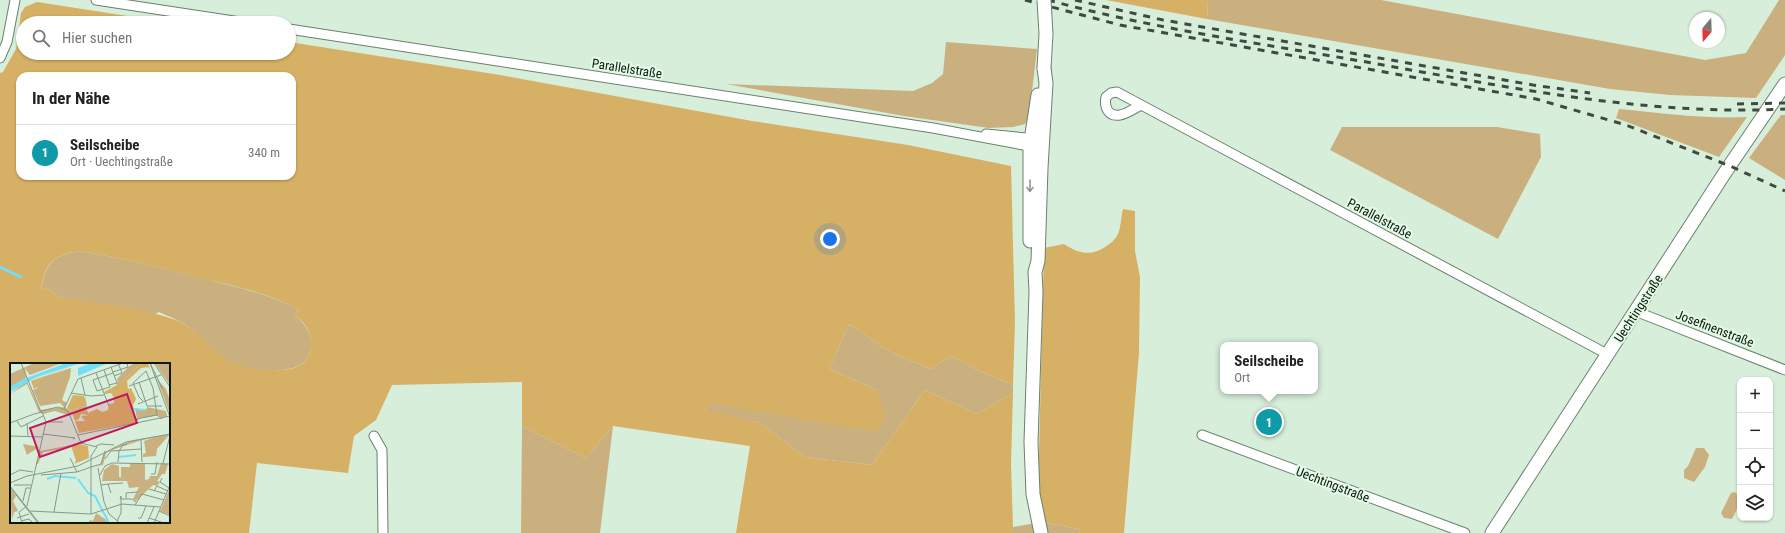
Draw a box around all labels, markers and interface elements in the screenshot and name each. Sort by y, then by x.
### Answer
north arrow [1689,12,1725,48]
search box [16,16,296,60]
icon: search [30,27,52,49]
text: Hier suchen [62,29,132,47]
street label: Parallelstraße [591,56,663,81]
text: In der Nähe [32,88,110,108]
text: Seilscheibe [70,136,140,154]
text: 1 [42,145,48,160]
text: 340 m [248,145,280,160]
text: Ort · Uechtingstraße [70,154,173,169]
one-way arrow [1026,179,1034,192]
street label: Parallelstraße [1345,195,1415,242]
your location [820,229,840,249]
street label: Uechtingstraße [1611,272,1666,345]
street label: Josefinenstraße [1674,307,1756,350]
popup [1220,342,1318,394]
text: Seilscheibe [1234,352,1304,370]
inset map [10,363,170,523]
text: Ort [1234,370,1250,385]
map controls [1737,377,1773,521]
button: + [1737,377,1773,413]
pin: 1 [1256,407,1282,437]
button: − [1737,413,1773,449]
button: locate [1737,449,1773,485]
street label: Uechtingstraße [1294,464,1372,505]
button: layers [1737,485,1773,521]

